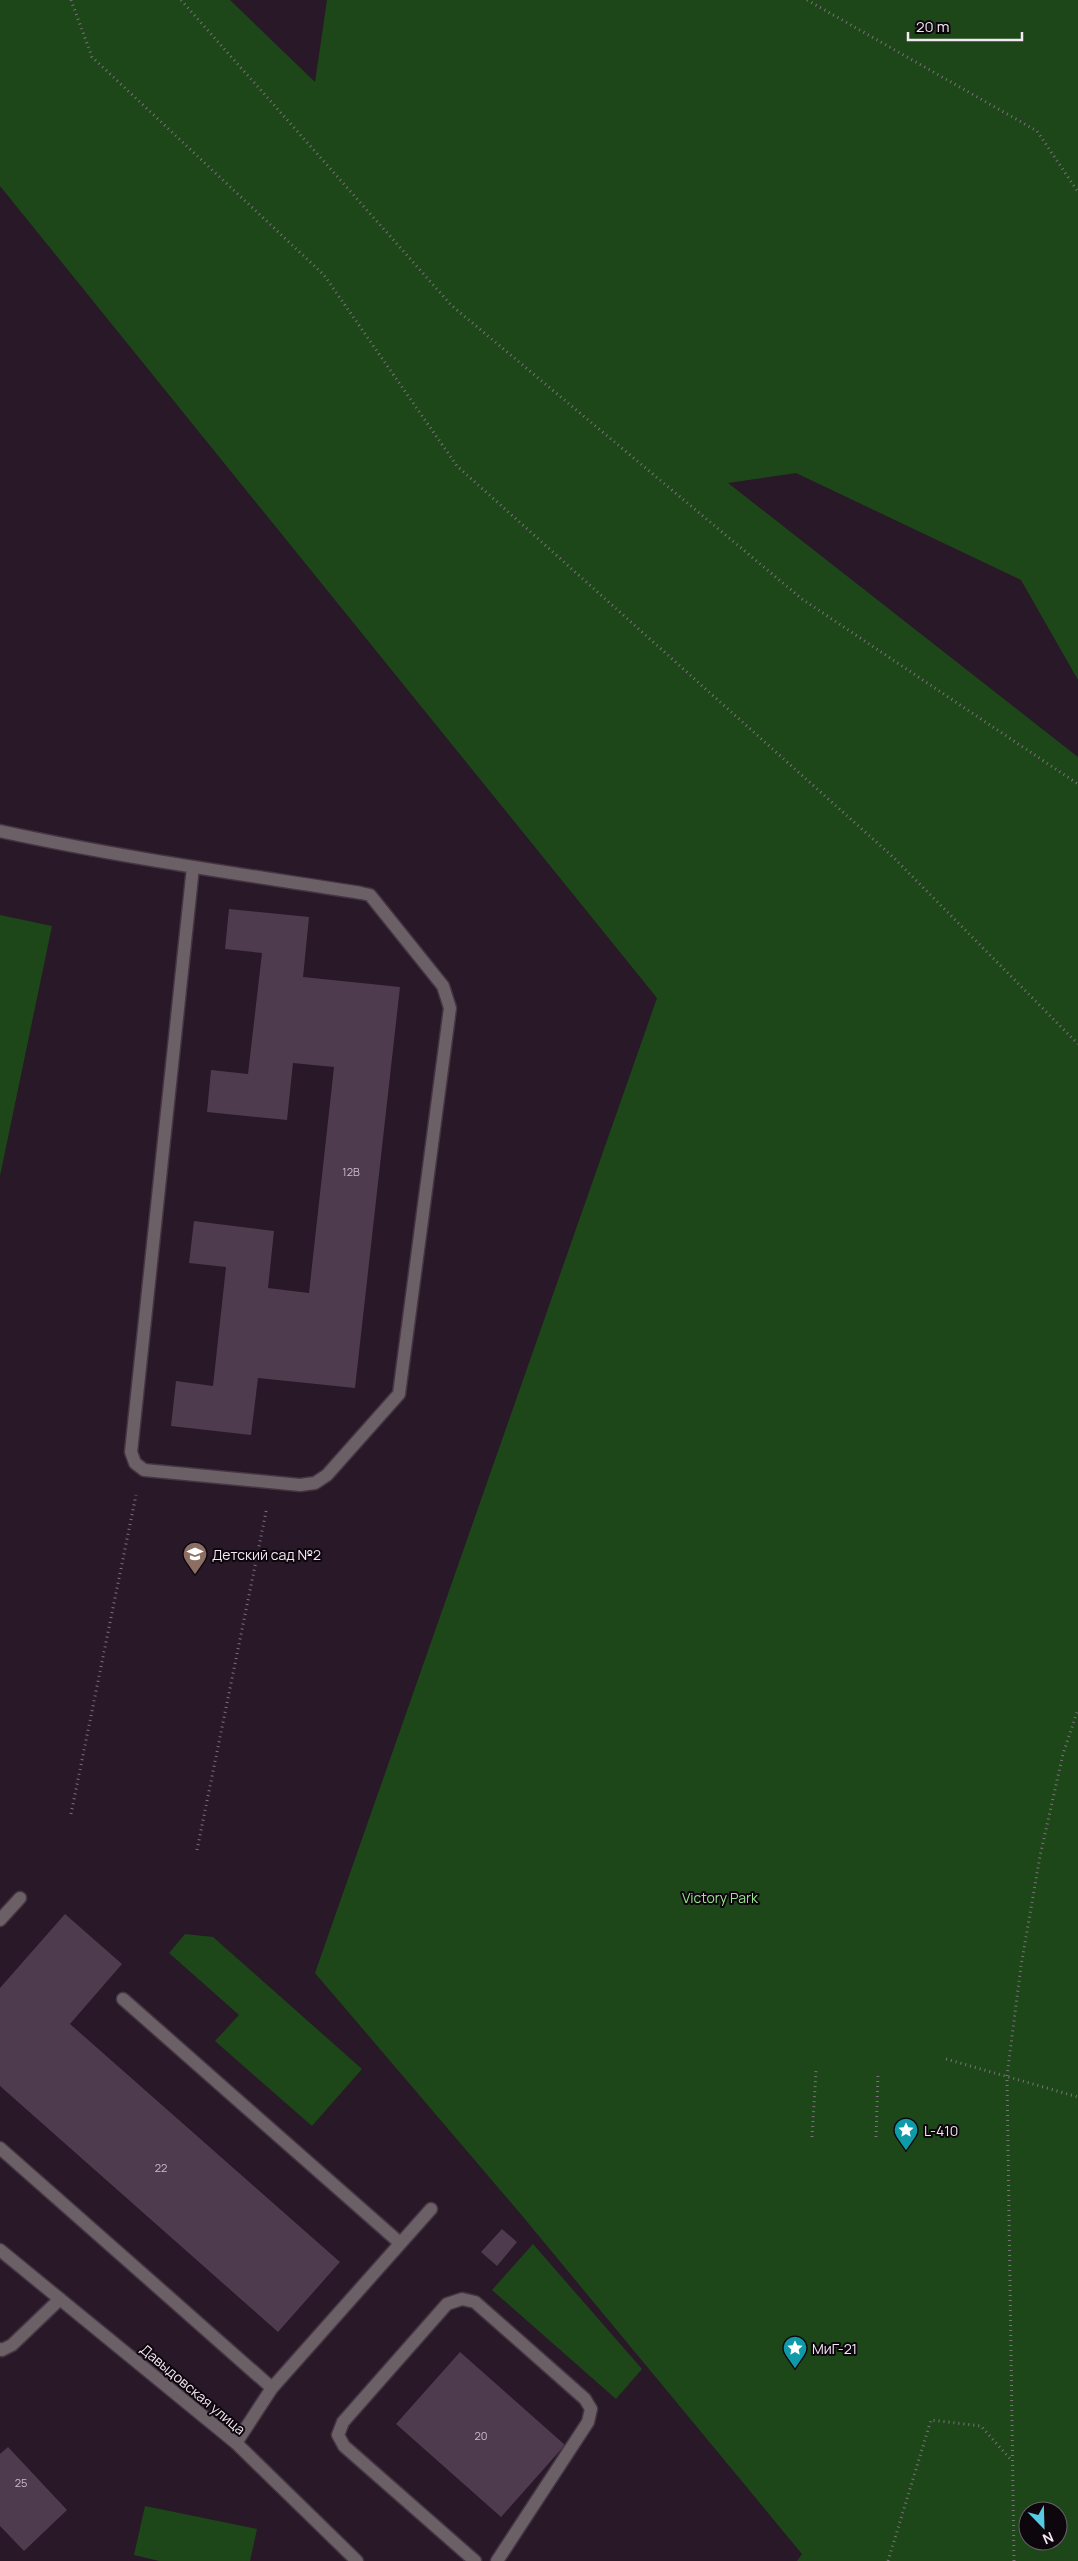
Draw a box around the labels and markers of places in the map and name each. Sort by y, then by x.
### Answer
school or university icon: Детский сад №2 [182,1541,208,1575]
place label: Детский сад №2 [212,1545,321,1564]
place icon: L-410 [893,2117,919,2151]
place label: L-410 [924,2121,958,2140]
place icon: МиГ-21 [782,2335,808,2369]
place label: МиГ-21 [812,2339,857,2358]

